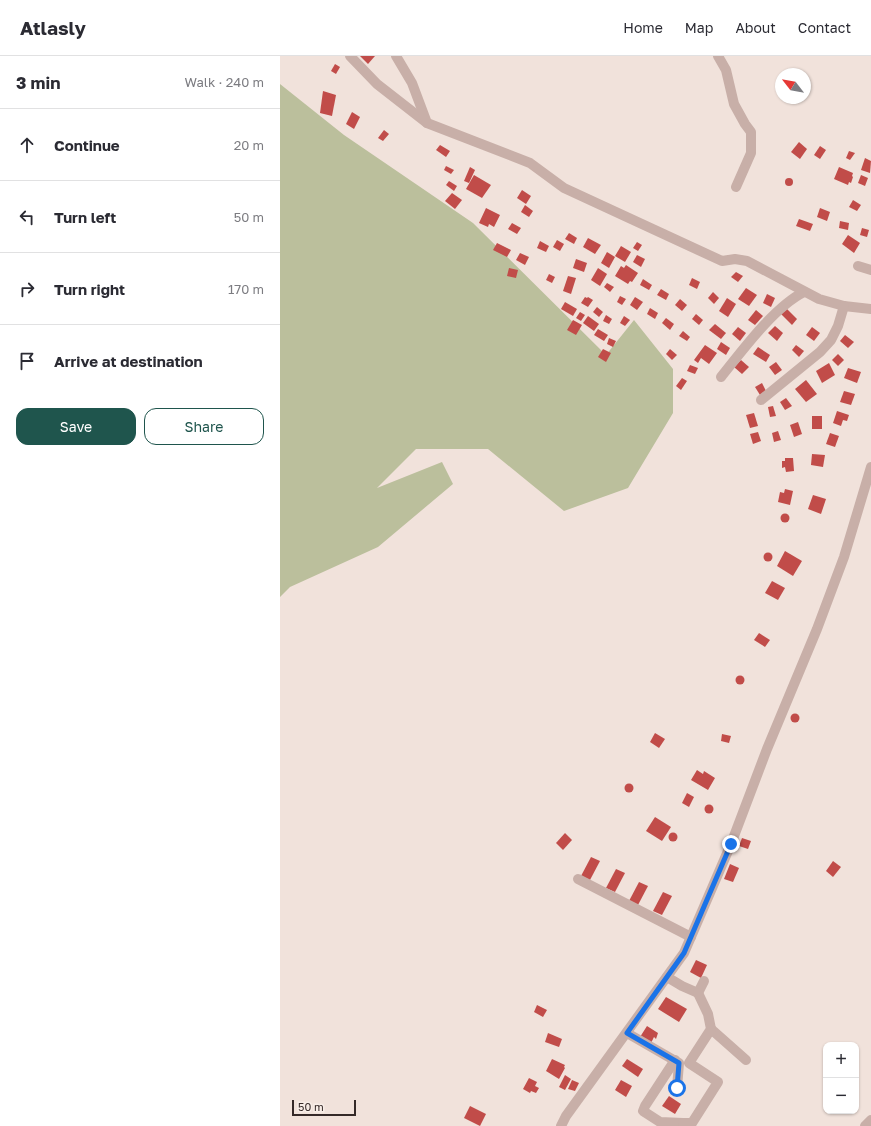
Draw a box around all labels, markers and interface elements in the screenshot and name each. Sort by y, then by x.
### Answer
text: Atlasly [20,16,86,39]
text: Home [623,19,663,36]
text: Map [685,19,713,36]
text: About [735,19,776,36]
text: Contact [798,19,851,36]
north arrow [775,68,811,104]
text: 3 min [16,72,60,93]
text: Walk · 240 m [185,74,264,90]
icon: ahead [16,134,38,156]
text: Continue [54,136,120,154]
text: 20 m [234,137,264,153]
icon: left [16,206,38,228]
text: Turn left [54,208,116,226]
text: 50 m [234,209,264,225]
icon: right [16,278,38,300]
text: Turn right [54,280,125,298]
text: 170 m [228,281,264,297]
icon: arrive [16,350,38,372]
text: Arrive at destination [54,352,203,370]
button: Save [16,408,136,445]
button: Share [144,408,264,445]
route end [722,835,740,853]
map controls [823,1042,859,1114]
button: + [823,1042,859,1078]
button: − [823,1078,859,1114]
route start [668,1079,686,1097]
scale bar [292,1098,356,1117]
text: 50 m [298,1100,324,1113]

